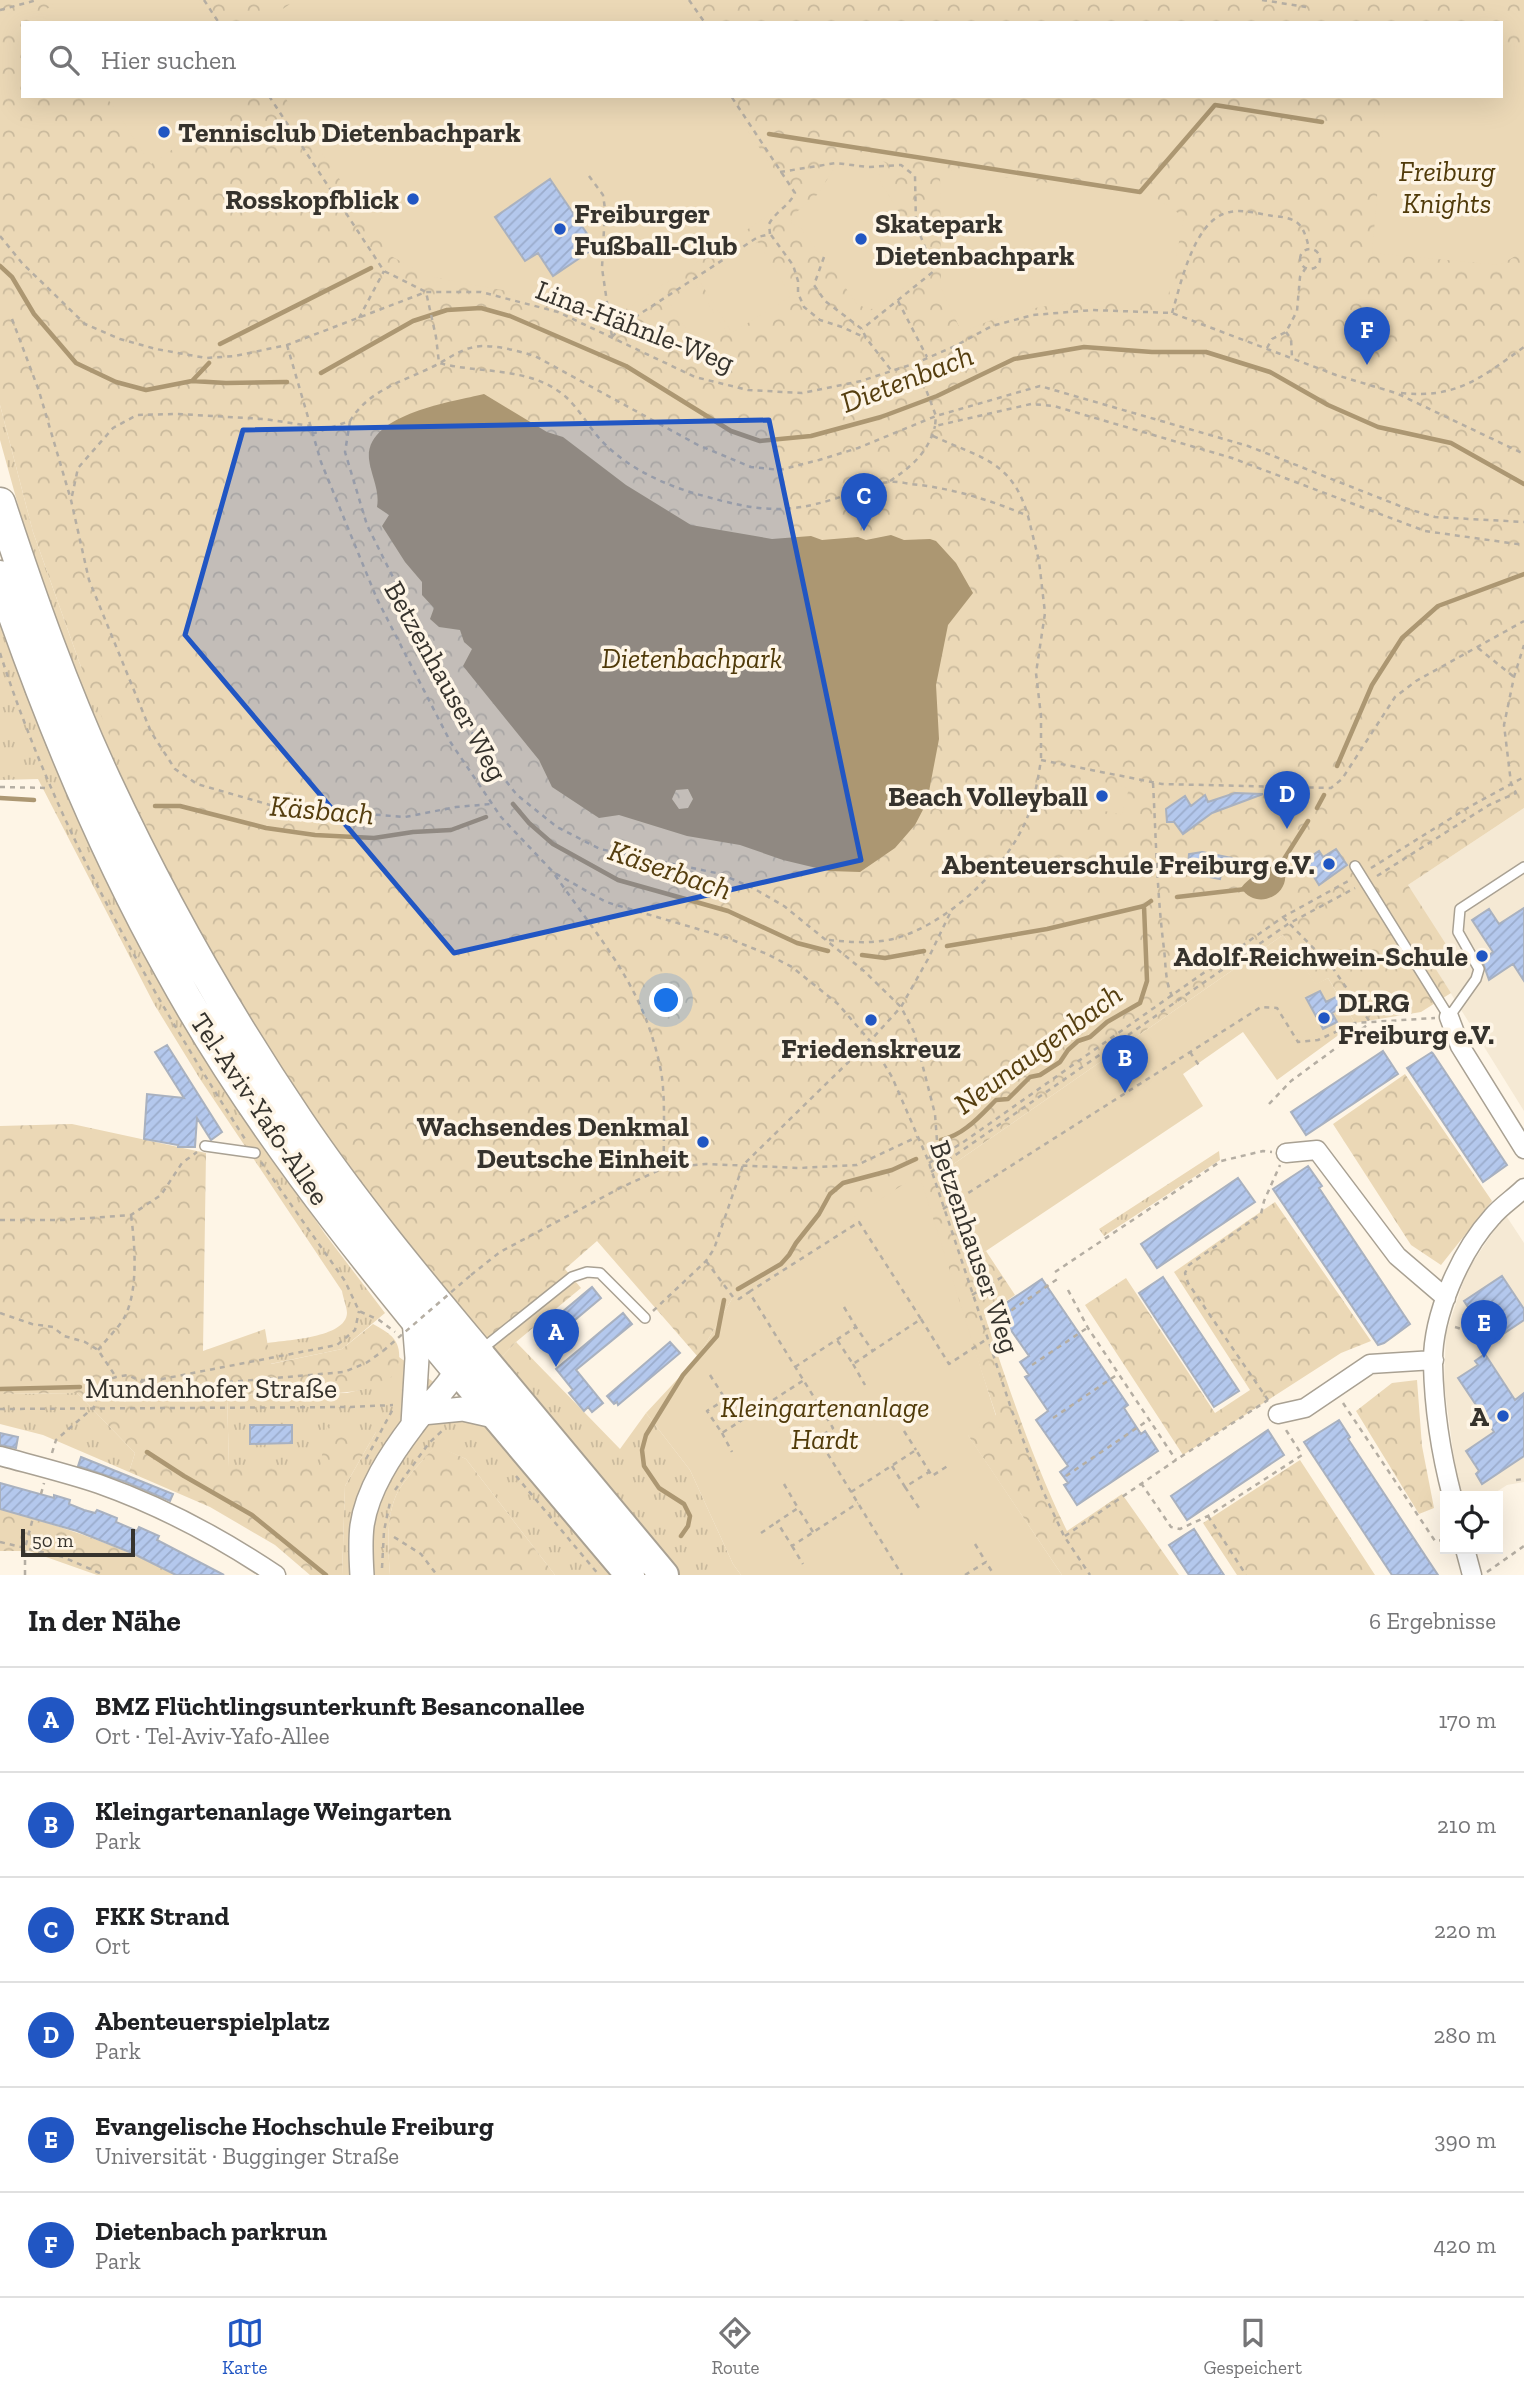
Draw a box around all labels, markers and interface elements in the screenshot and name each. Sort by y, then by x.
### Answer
search box [21,21,1503,98]
icon: search [45,41,83,79]
text: Hier suchen [101,44,236,76]
place label: Tennisclub Dietenbachpark [178,116,521,149]
marker: Tennisclub Dietenbachpark [156,124,172,140]
park label: Freiburg Knights [1399,155,1496,220]
place label: Rosskopfblick [225,183,400,216]
marker: Rosskopfblick [405,191,421,207]
place label: Freiburger Fußball-Club [574,197,738,262]
place label: Skatepark Dietenbachpark [875,207,1075,272]
marker: Freiburger Fußball-Club [552,221,568,237]
marker: Skatepark Dietenbachpark [853,231,869,247]
street label: Lina-Hähnle-Weg [531,273,739,379]
pin: F [1344,307,1390,365]
water label: Dietenbach [836,337,978,421]
pin: C [841,473,887,531]
street label: Betzenhauser Weg [377,575,515,787]
park label: Dietenbachpark [602,642,782,675]
pin: D [1264,771,1310,829]
place label: Beach Volleyball [888,780,1088,813]
water label: Käsbach [268,788,376,832]
marker: Beach Volleyball [1094,788,1110,804]
water label: Käserbach [604,832,736,908]
place label: Abenteuerschule Freiburg e.V. [941,848,1315,881]
marker: Abenteuerschule Freiburg e.V. [1321,856,1337,872]
place label: Adolf-Reichwein-Schule [1173,940,1468,973]
marker: Adolf-Reichwein-Schule [1474,948,1490,964]
water label: Neunaugenbach [947,976,1129,1122]
your location [649,983,683,1017]
place label: DLRG Freiburg e.V. [1338,986,1494,1051]
street label: Tel-Aviv-Yafo-Allee [184,1007,336,1211]
marker: DLRG Freiburg e.V. [1316,1010,1332,1026]
marker: Friedenskreuz [863,1012,879,1028]
place label: Friedenskreuz [781,1032,961,1065]
pin: B [1102,1035,1148,1093]
place label: Wachsendes Denkmal Deutsche Einheit [417,1110,690,1175]
marker: Wachsendes Denkmal Deutsche Einheit [695,1134,711,1150]
street label: Betzenhauser Weg [923,1136,1027,1358]
pin: E [1461,1300,1507,1358]
pin: A [533,1309,579,1367]
street label: Mundenhofer Straße [85,1372,337,1405]
park label: Kleingartenanlage Hardt [721,1391,929,1456]
place label: A [1470,1400,1490,1433]
marker: A [1495,1408,1511,1424]
map controls [1440,1491,1503,1554]
button: locate [1440,1491,1503,1554]
scale bar [21,1526,135,1558]
text: 50 m [32,1529,73,1552]
text: In der Nähe [28,1603,181,1639]
text: 6 Ergebnisse [1369,1607,1496,1635]
text: BMZ Flüchtlingsunterkunft Besanconallee [95,1690,585,1722]
text: A [43,1706,59,1734]
text: 170 m [1438,1706,1496,1734]
text: Ort · Tel-Aviv-Yafo-Allee [95,1722,329,1750]
text: Kleingartenanlage Weingarten [95,1795,451,1827]
text: B [44,1811,58,1839]
text: 210 m [1437,1811,1496,1839]
text: Park [95,1827,141,1855]
text: FKK Strand [95,1900,229,1932]
text: C [44,1916,58,1944]
text: 220 m [1434,1916,1496,1944]
text: Ort [95,1932,130,1960]
text: Abenteuerspielplatz [95,2005,330,2037]
text: D [43,2021,59,2049]
text: 280 m [1433,2021,1496,2049]
text: Park [95,2037,141,2065]
text: Evangelische Hochschule Freiburg [95,2110,494,2142]
text: E [44,2126,58,2154]
text: 390 m [1434,2126,1496,2154]
text: Universität · Bugginger Straße [95,2142,399,2170]
text: Dietenbach parkrun [95,2215,327,2247]
text: F [44,2231,58,2259]
text: 420 m [1433,2231,1496,2259]
text: Park [95,2247,141,2275]
tab: Karte [222,2314,267,2379]
tab: Route [711,2314,759,2379]
tab: Gespeichert [1203,2314,1302,2379]

